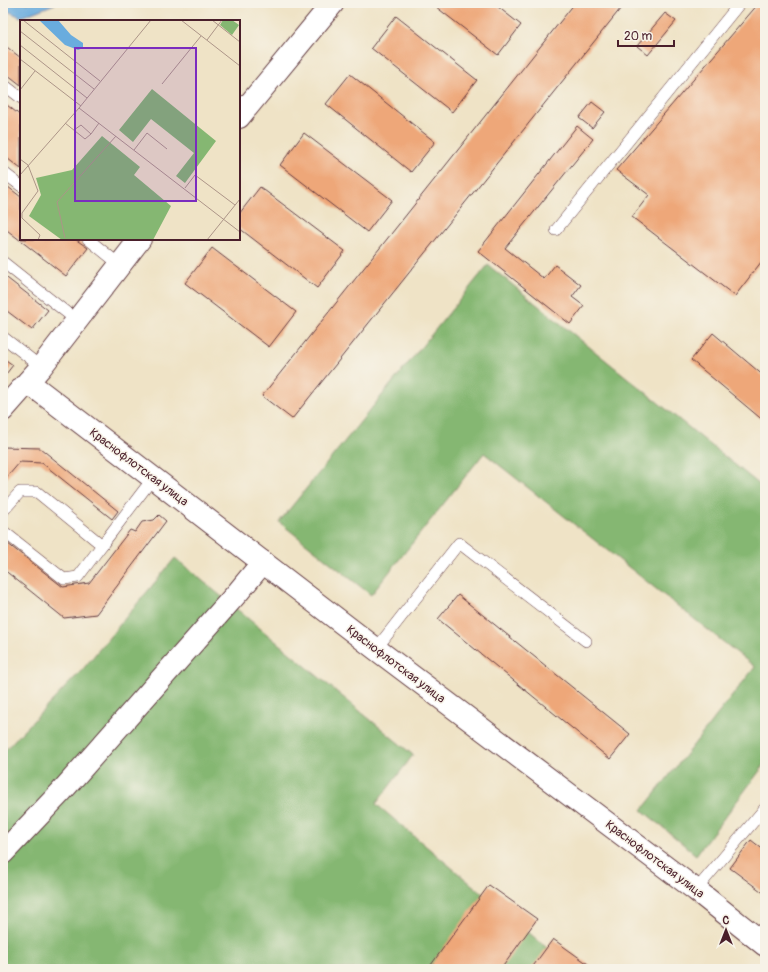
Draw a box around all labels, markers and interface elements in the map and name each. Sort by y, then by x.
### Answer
inset map [20,20,240,240]
scale bar [618,22,674,48]
text: 20 m [624,29,653,44]
street label: Краснофлотская улица [86,425,191,510]
street label: Краснофлотская улица [343,622,448,707]
street label: Краснофлотская улица [602,817,707,902]
north arrow [706,910,746,950]
text: С [723,914,730,927]

